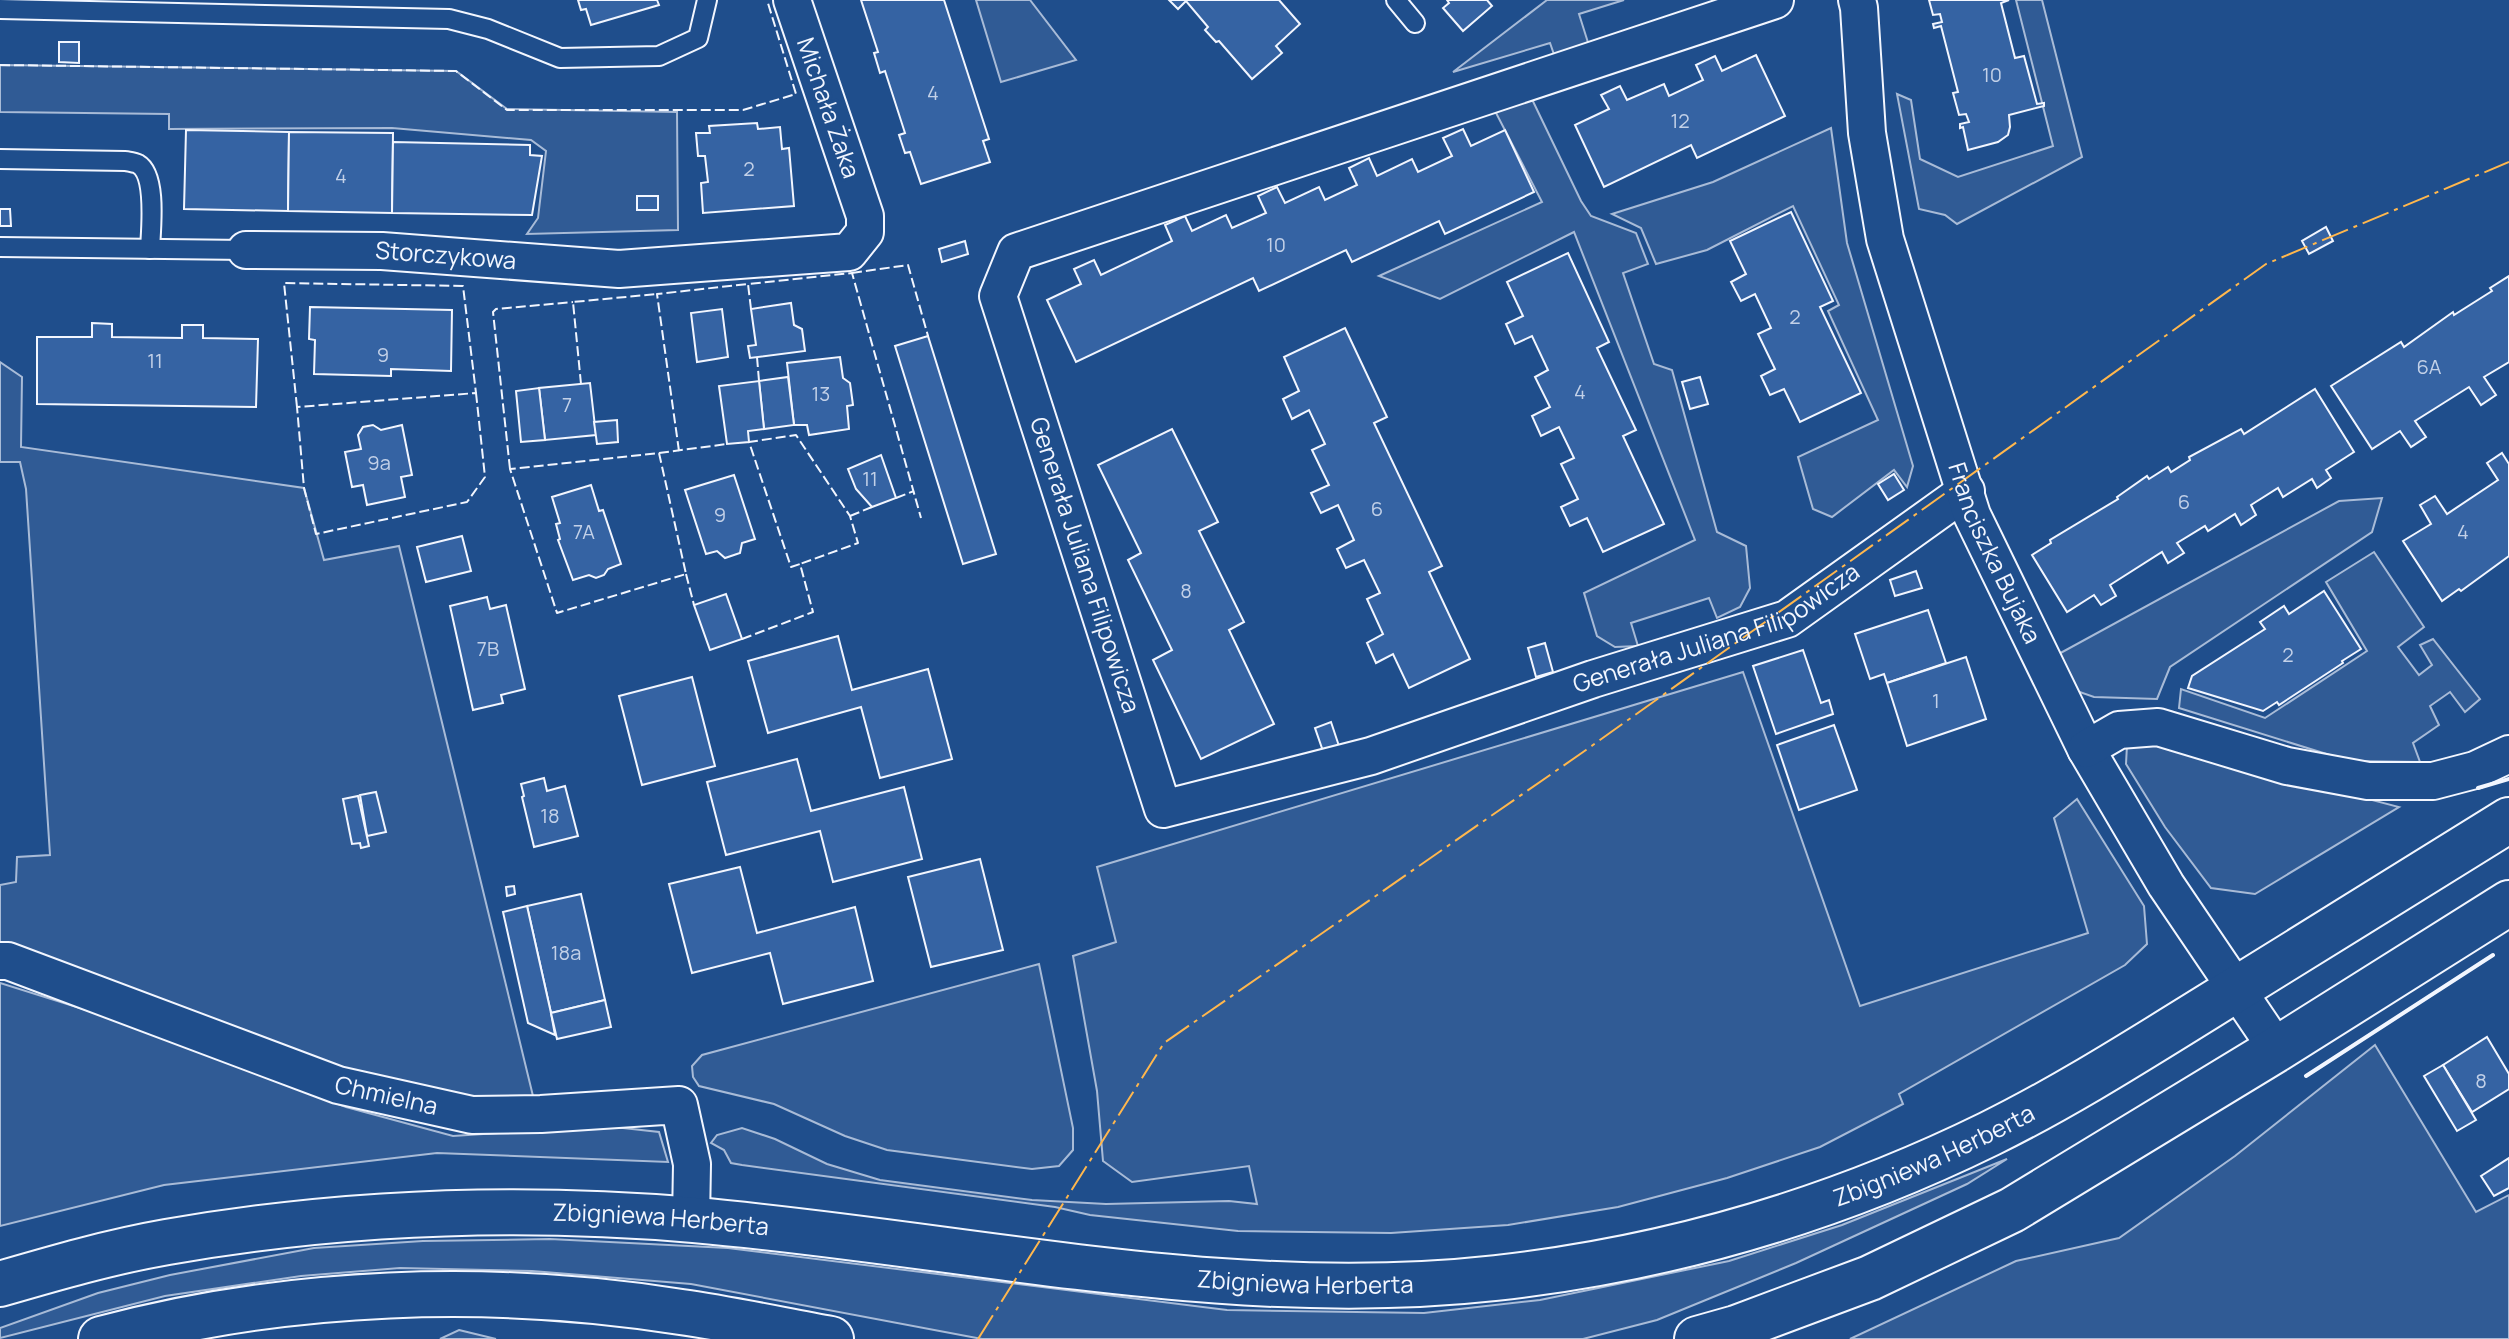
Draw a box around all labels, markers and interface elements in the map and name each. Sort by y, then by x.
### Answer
street label: Michała Żaka [790,33,869,182]
house number: 10 [1982,61,2002,88]
house number: 4 [927,79,939,106]
house number: 12 [1670,107,1690,134]
house number: 2 [743,155,755,182]
house number: 4 [335,162,347,189]
house number: 10 [1266,231,1286,258]
street label: Storczykowa [374,233,518,276]
house number: 2 [1789,303,1801,330]
house number: 9 [377,341,389,368]
house number: 11 [147,347,163,374]
house number: 6A [2416,353,2442,380]
house number: 4 [1574,378,1586,405]
house number: 13 [812,380,830,407]
house number: 7 [562,391,572,418]
street label: Generała Juliana Filipowicza [1023,413,1149,717]
house number: 9a [367,449,391,476]
street label: Franciszka Bujaka [1941,458,2050,649]
house number: 11 [862,465,878,492]
house number: 6 [2178,488,2190,515]
house number: 6 [1371,495,1383,522]
house number: 9 [714,501,726,528]
house number: 7A [573,518,595,545]
house number: 4 [2457,518,2469,545]
street label: Generała Juliana Filipowicza [1568,555,1865,700]
house number: 8 [1180,577,1192,604]
house number: 7B [477,635,499,662]
house number: 2 [2282,641,2294,668]
house number: 1 [1932,687,1940,714]
house number: 18 [540,802,560,829]
house number: 18a [551,939,581,966]
street label: Chmielna [332,1067,441,1122]
house number: 8 [2475,1067,2487,1094]
street label: Zbigniewa Herberta [1828,1095,2040,1213]
street label: Zbigniewa Herberta [552,1195,771,1242]
street label: Zbigniewa Herberta [1196,1261,1414,1301]

